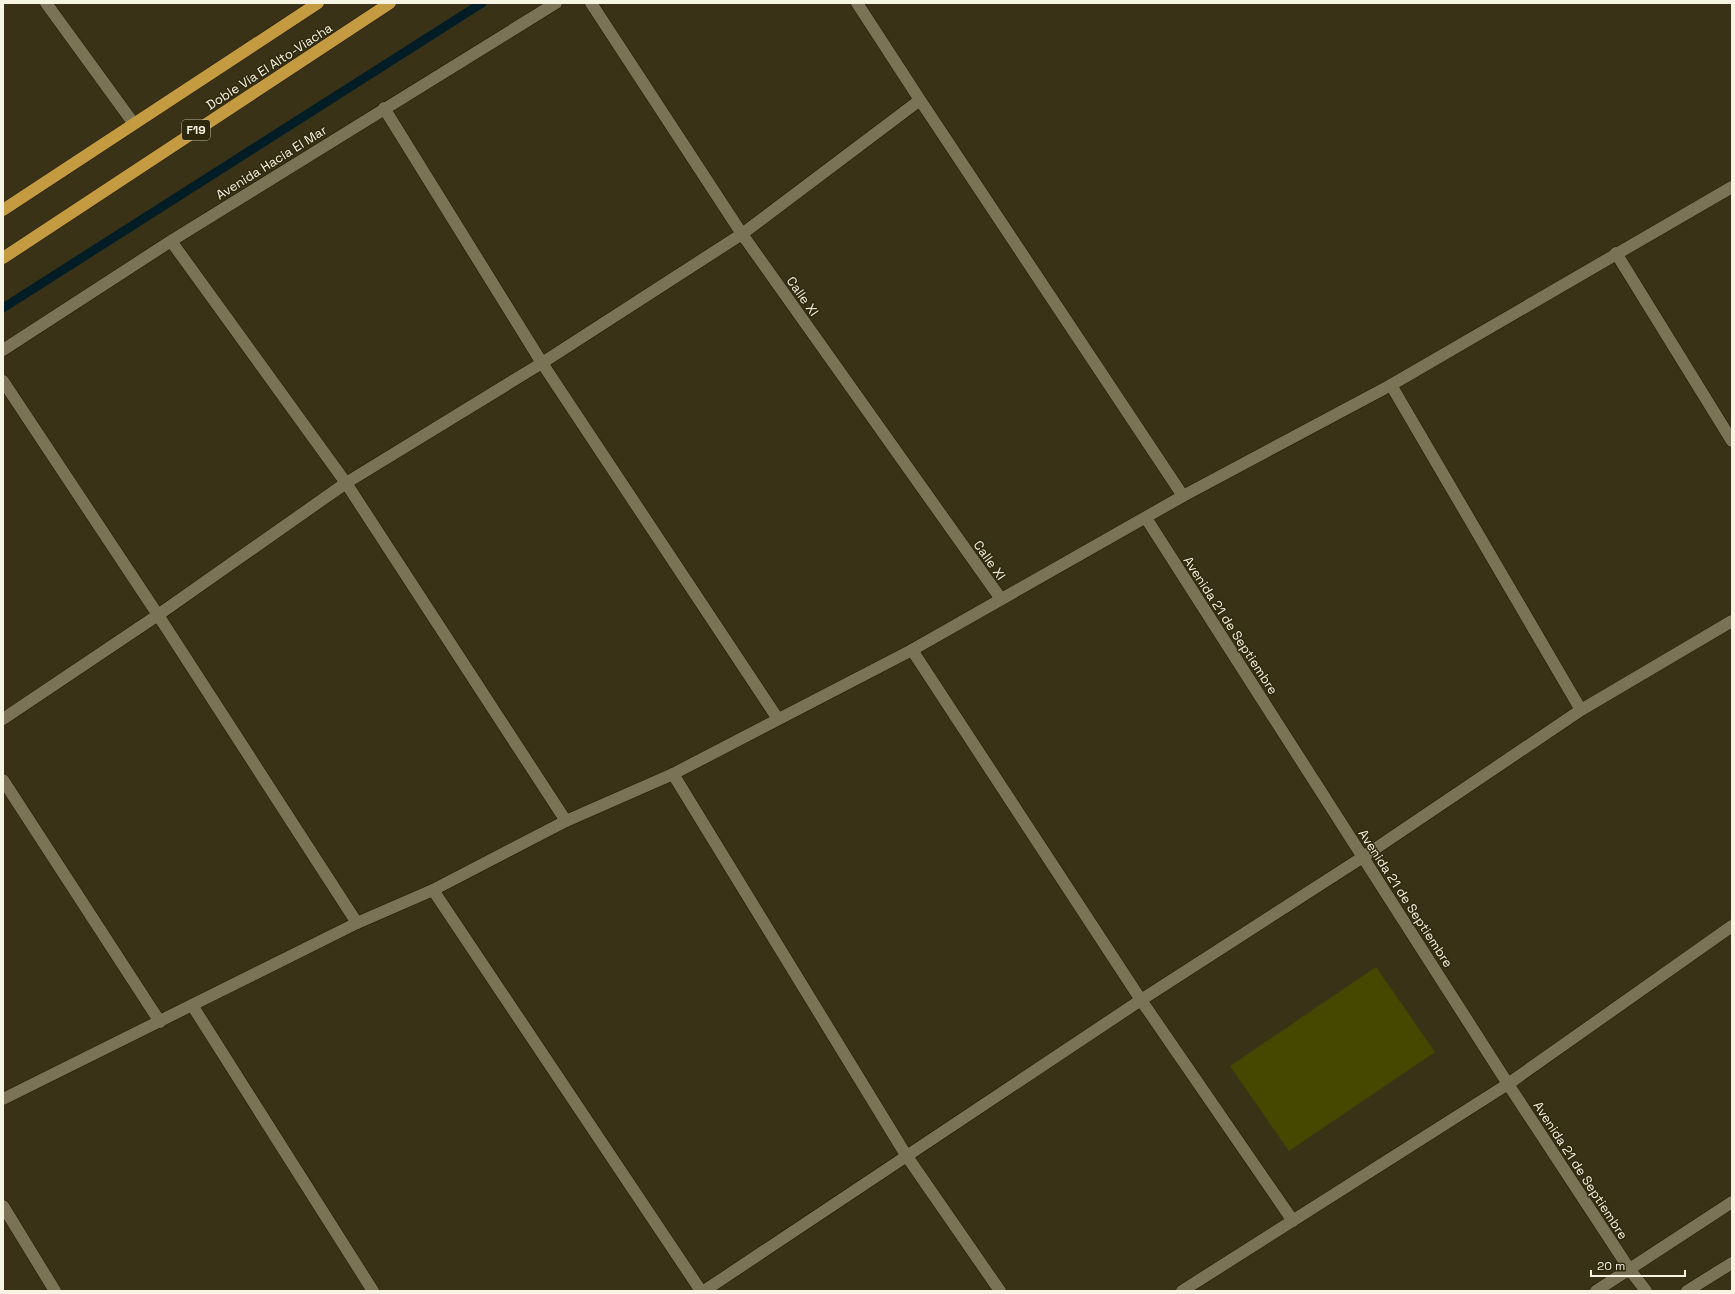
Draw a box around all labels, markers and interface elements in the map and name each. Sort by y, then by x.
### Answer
street label: Doble Vía El Alto-Viacha [203,19,336,114]
road number: F19 [182,120,210,140]
street label: Avenida Hacia El Mar [213,121,330,203]
street label: Calle XI [783,273,822,319]
street label: Calle XI [970,537,1009,583]
street label: Avenida 21 de Septiembre [1180,553,1282,698]
street label: Avenida 21 de Septiembre [1355,826,1457,971]
street label: Avenida 21 de Septiembre [1530,1098,1632,1243]
scale bar [1591,1252,1685,1278]
text: 20 m [1597,1258,1625,1274]

